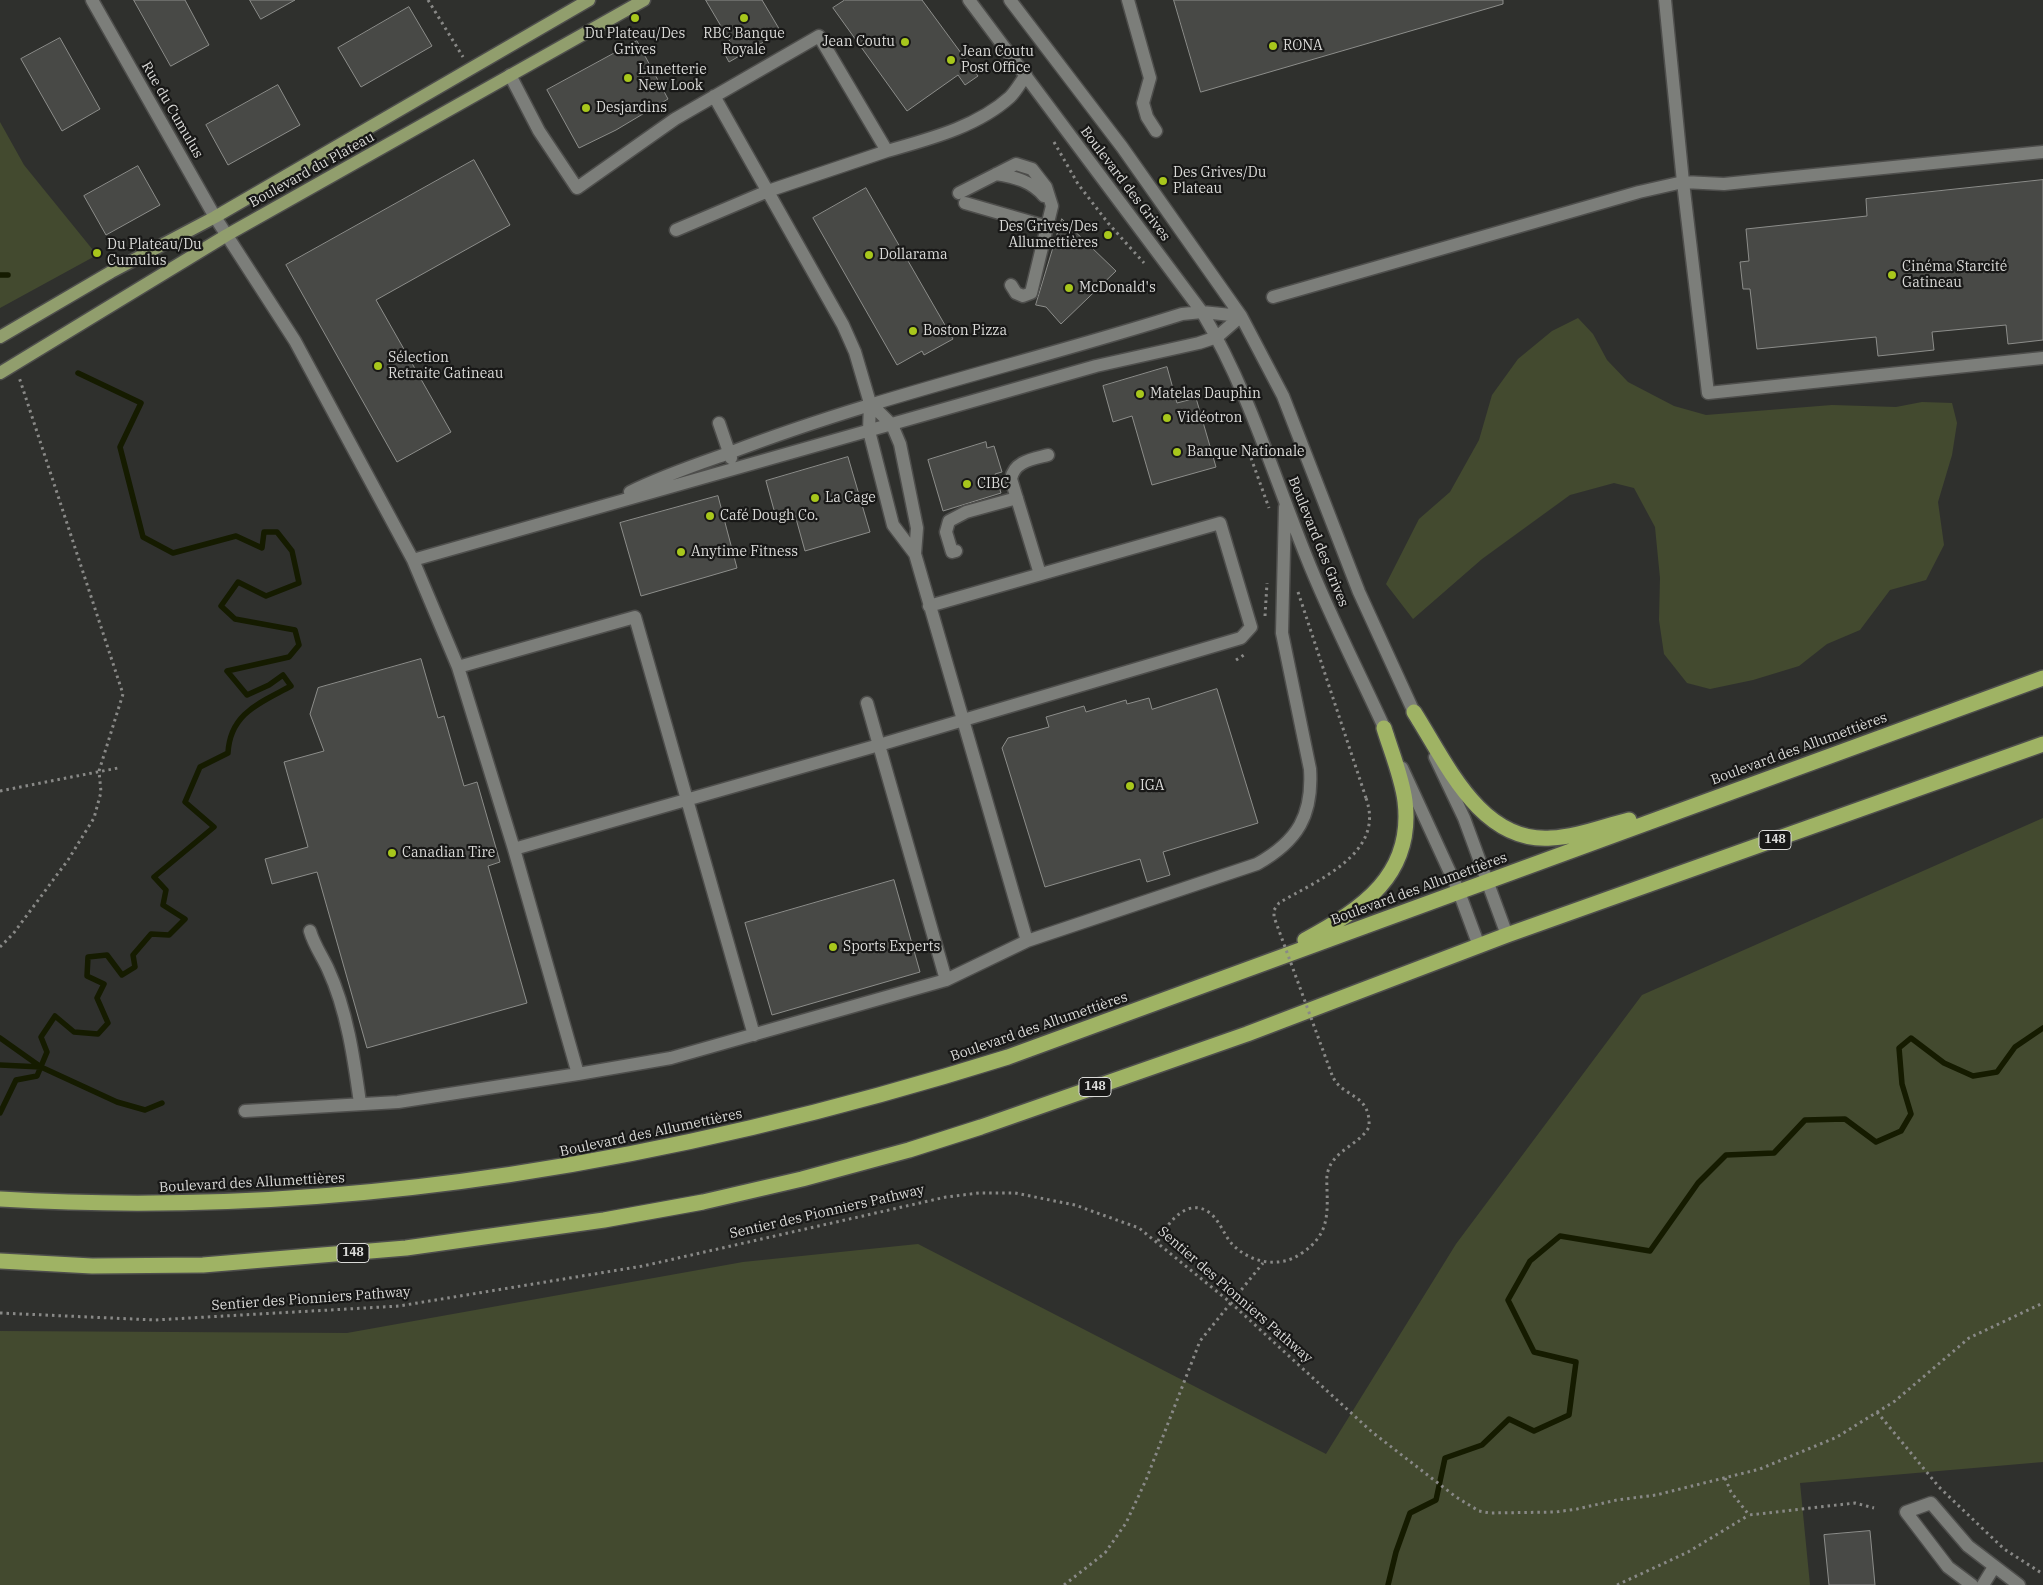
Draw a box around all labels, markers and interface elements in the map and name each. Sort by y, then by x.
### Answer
marker: Du Plateau/Des Grives [629,12,641,24]
marker: RBC Banque Royale [738,12,750,24]
place label: Du Plateau/Des Grives [585,26,685,58]
place label: RBC Banque Royale [703,26,785,58]
place label: Jean Coutu [822,34,895,50]
marker: Jean Coutu [899,36,911,48]
place label: RONA [1283,38,1323,54]
marker: RONA [1267,40,1279,52]
place label: Jean Coutu Post Office [961,44,1034,76]
marker: Jean Coutu Post Office [945,54,957,66]
street label: Rue du Cumulus [138,59,206,161]
place label: Lunetterie New Look [638,62,707,94]
marker: Lunetterie New Look [622,72,634,84]
place label: Desjardins [596,100,667,116]
marker: Desjardins [580,102,592,114]
street label: Boulevard des Grives [1076,123,1174,245]
street label: Boulevard du Plateau [247,129,377,211]
place label: Des Grives/Du Plateau [1173,165,1266,198]
marker: Des Grives/Du Plateau [1157,175,1169,187]
place label: Des Grives/Des Allumettières [999,219,1098,252]
marker: Des Grives/Des Allumettières [1102,229,1114,241]
place label: Du Plateau/Du Cumulus [107,237,202,270]
marker: Du Plateau/Du Cumulus [91,247,103,259]
place label: Dollarama [879,247,948,263]
marker: Dollarama [863,249,875,261]
place label: Cinéma Starcité Gatineau [1902,259,2007,292]
marker: Cinéma Starcité Gatineau [1886,269,1898,281]
place label: McDonald's [1079,280,1156,296]
marker: McDonald's [1063,282,1075,294]
place label: Boston Pizza [923,323,1007,339]
marker: Boston Pizza [907,325,919,337]
place label: Sélection Retraite Gatineau [388,350,504,382]
marker: Sélection Retraite Gatineau [372,360,384,372]
place label: Matelas Dauphin [1150,386,1261,402]
marker: Matelas Dauphin [1134,388,1146,400]
place label: Vidéotron [1177,410,1242,426]
marker: Vidéotron [1161,412,1173,424]
place label: Banque Nationale [1187,444,1305,460]
marker: Banque Nationale [1171,446,1183,458]
street label: Boulevard des Grives [1284,474,1352,610]
place label: CIBC [977,476,1009,492]
marker: CIBC [961,478,973,490]
place label: La Cage [825,490,876,506]
marker: La Cage [809,492,821,504]
place label: Café Dough Co. [720,508,818,524]
marker: Café Dough Co. [704,510,716,522]
place label: Anytime Fitness [691,544,798,560]
marker: Anytime Fitness [675,546,687,558]
street label: Boulevard des Allumettières [1709,709,1889,789]
place label: IGA [1140,778,1164,794]
marker: IGA [1124,780,1136,792]
road number: 148 [1759,830,1791,850]
place label: Canadian Tire [402,845,495,861]
marker: Canadian Tire [386,847,398,859]
street label: Boulevard des Allumettières [1329,849,1509,929]
place label: Sports Experts [843,939,940,955]
marker: Sports Experts [827,941,839,953]
street label: Boulevard des Allumettières [948,989,1130,1065]
road number: 148 [1079,1078,1111,1096]
street label: Boulevard des Allumettières [558,1105,744,1161]
street label: Boulevard des Allumettières [159,1170,345,1196]
street label: Sentier des Pionniers Pathway [728,1181,926,1243]
street label: Sentier des Pionniers Pathway [1154,1223,1316,1367]
road number: 148 [337,1244,369,1262]
street label: Sentier des Pionniers Pathway [211,1284,411,1314]

